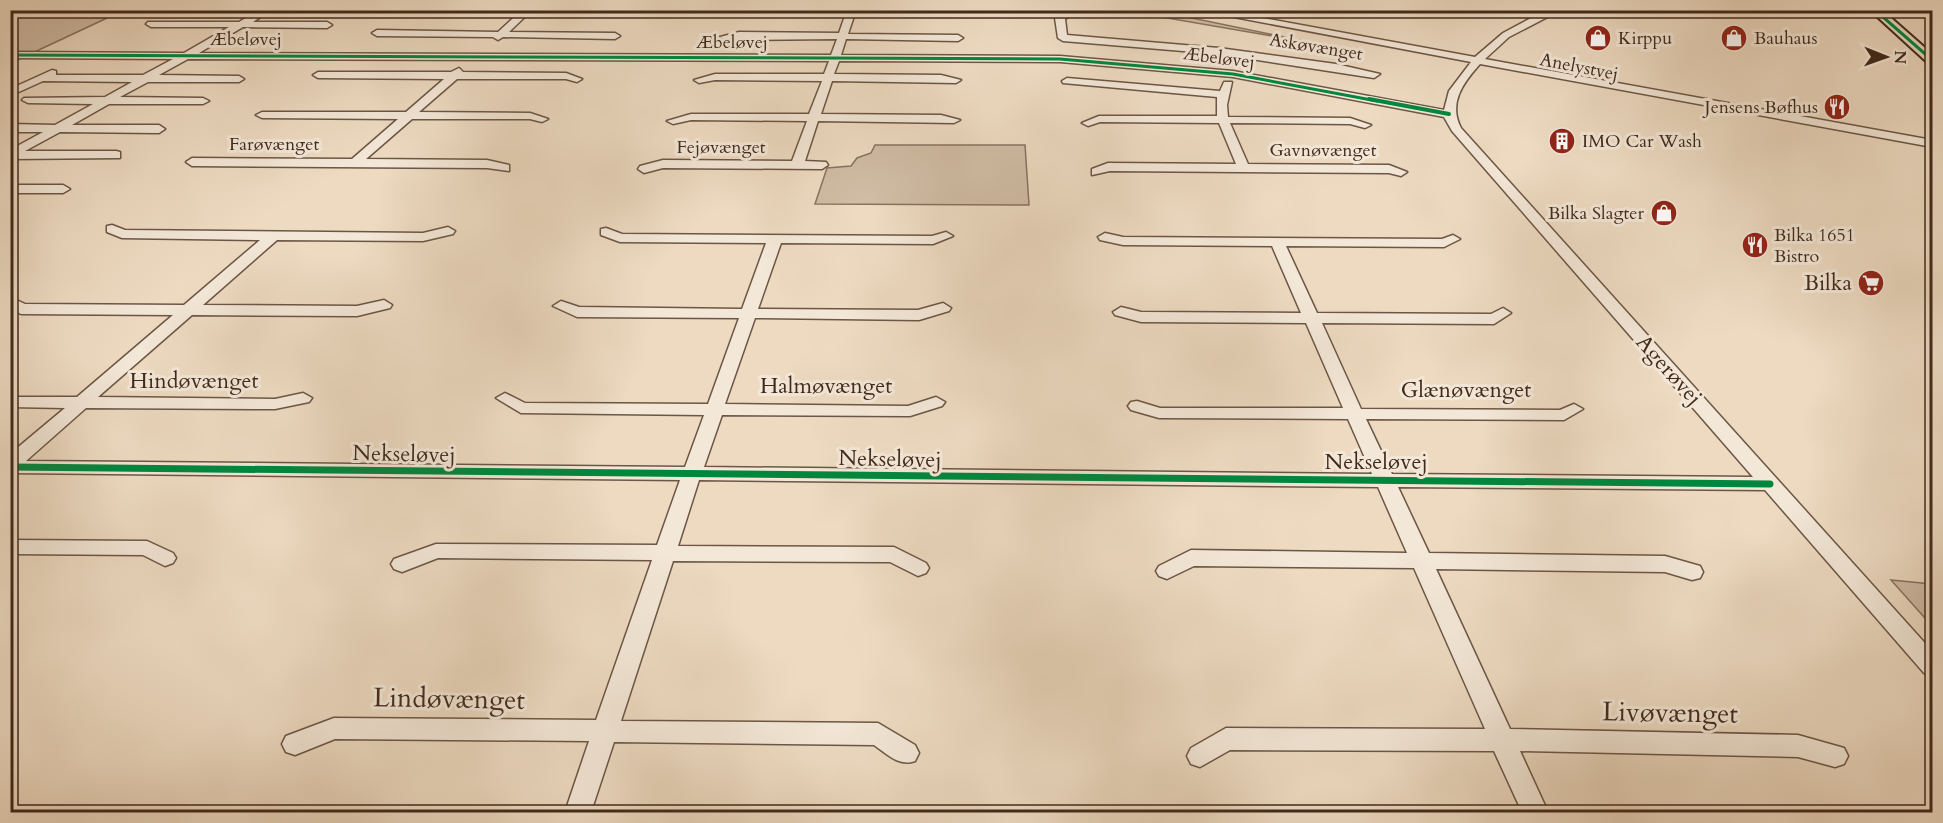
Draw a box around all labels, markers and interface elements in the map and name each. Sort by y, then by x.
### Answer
shop icon: Kirppu [1583,23,1613,53]
shop icon: Bauhaus [1719,23,1749,53]
place label: Kirppu [1618,26,1672,51]
place label: Bauhaus [1754,26,1817,51]
street label: Æbeløvej [210,27,282,52]
street label: Askøvænget [1268,27,1365,67]
north arrow [1856,27,1916,87]
street label: Æbeløvej [696,30,768,55]
street label: Æbeløvej [1182,41,1256,75]
street label: Anelystvej [1538,47,1620,87]
text: N [1889,50,1911,64]
restaurant icon: Jensens Bøfhus [1822,92,1852,122]
place label: Jensens Bøfhus [1702,95,1818,120]
building icon: IMO Car Wash [1547,126,1577,156]
place label: IMO Car Wash [1582,129,1702,154]
street label: Farøvænget [229,132,319,157]
street label: Fejøvænget [676,135,766,160]
street label: Gavnøvænget [1270,138,1377,163]
shop icon: Bilka Slagter [1649,198,1679,228]
place label: Bilka Slagter [1548,201,1644,226]
place label: Bilka 1651 Bistro [1774,223,1855,269]
restaurant icon: Bilka 1651 Bistro [1740,230,1770,260]
place label: Bilka [1804,268,1852,298]
supermarket icon: Bilka [1856,268,1886,298]
street label: Agerøvej [1629,328,1709,412]
street label: Hindøvænget [130,366,259,396]
street label: Halmøvænget [760,371,892,401]
street label: Glænøvænget [1401,375,1531,405]
street label: Nekseløvej [352,438,456,470]
street label: Nekseløvej [838,443,942,475]
street label: Nekseløvej [1324,447,1428,477]
street label: Lindøvænget [373,679,526,719]
street label: Livøvænget [1602,693,1739,733]

